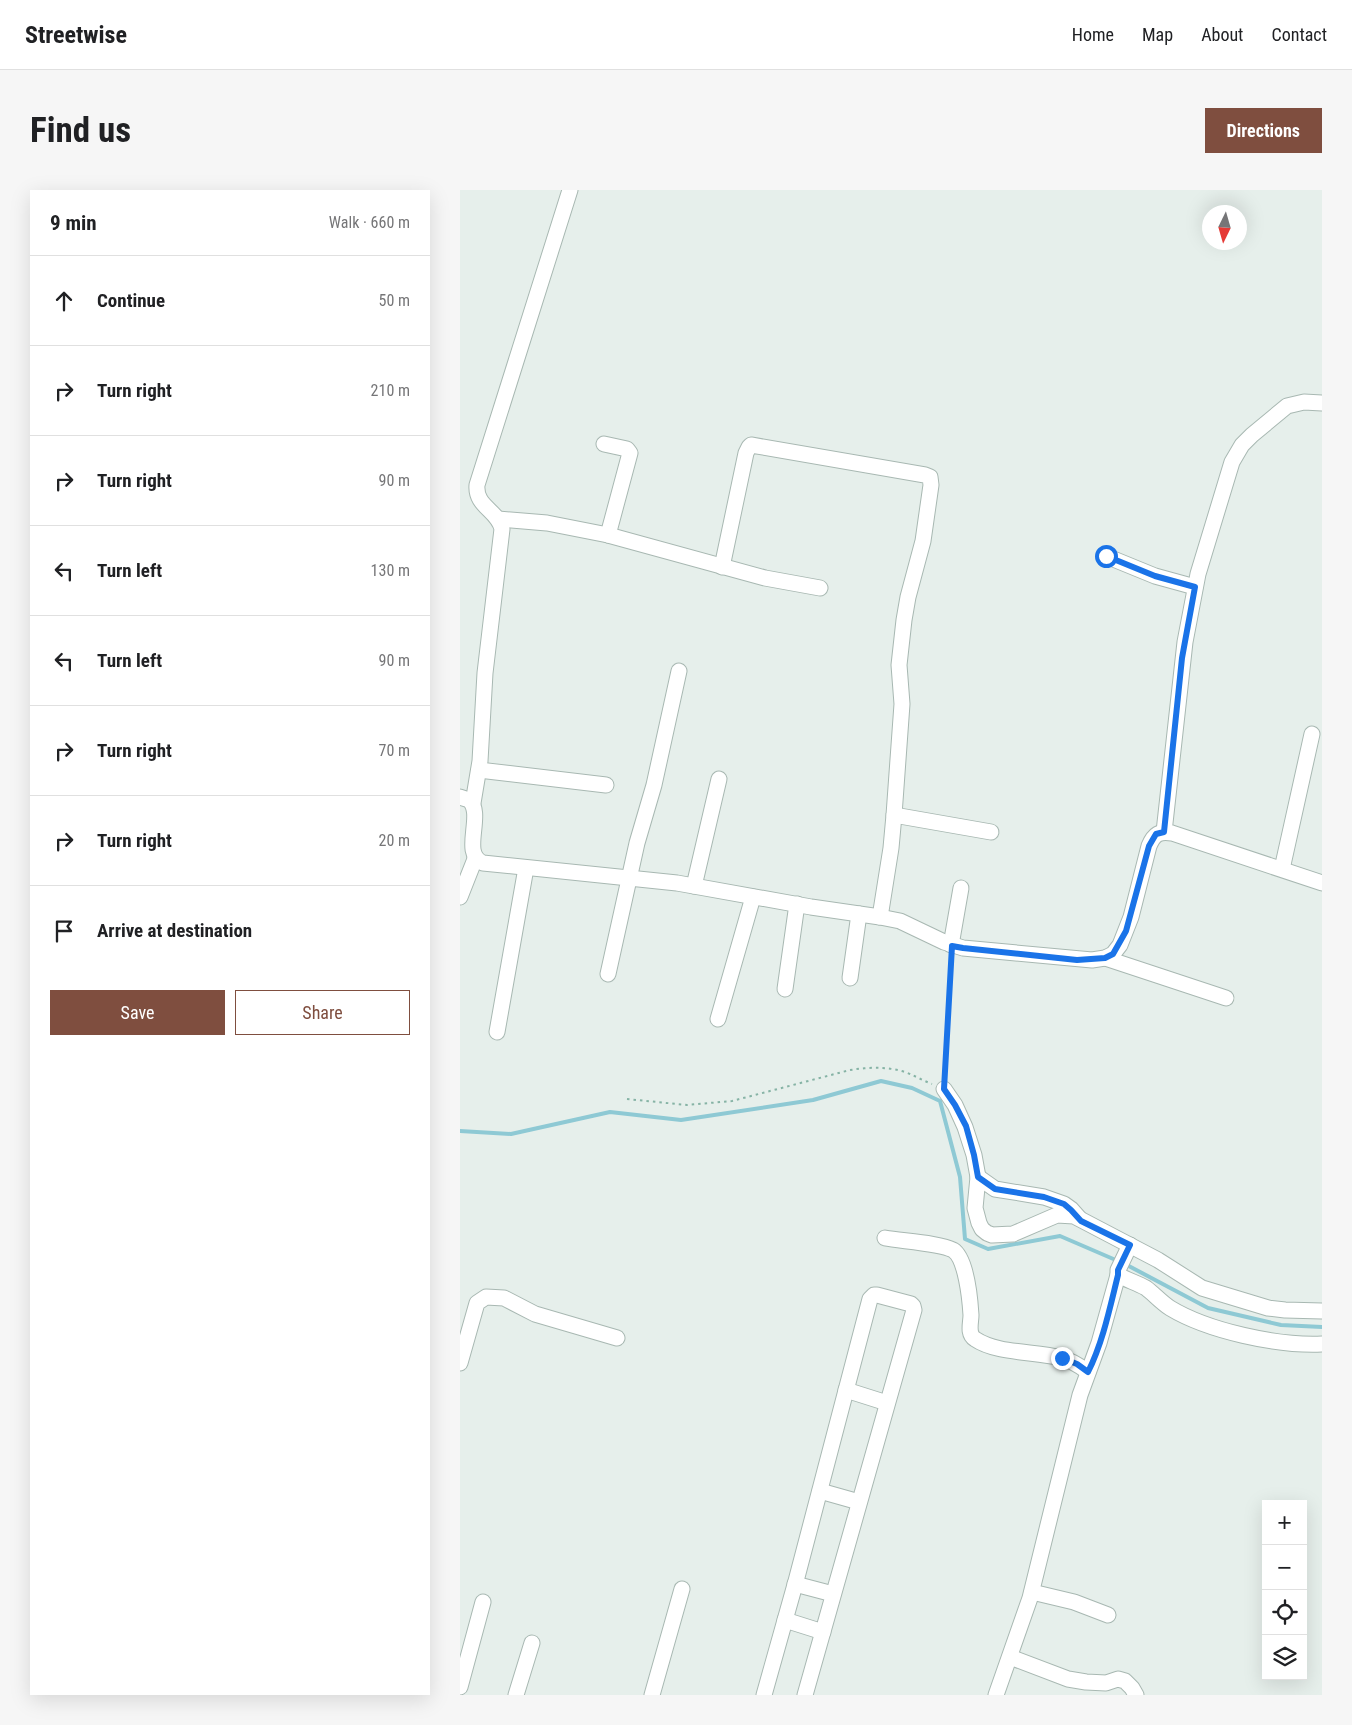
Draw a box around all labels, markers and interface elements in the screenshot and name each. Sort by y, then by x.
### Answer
text: Streetwise [25,21,127,49]
text: Home [1072,24,1114,45]
text: Map [1142,24,1173,45]
text: About [1201,24,1243,45]
text: Contact [1271,24,1327,45]
button: Directions [1205,108,1322,153]
text: Find us [30,110,131,151]
north arrow [1202,205,1247,250]
text: 9 min [50,211,97,235]
text: Walk · 660 m [329,213,410,232]
icon: ahead [50,287,78,315]
text: Continue [97,289,165,312]
text: 50 m [378,291,410,310]
icon: right [50,377,78,405]
text: Turn right [97,379,172,402]
text: 210 m [371,381,410,400]
icon: right [50,467,78,495]
text: Turn right [97,469,172,492]
text: 90 m [378,471,410,490]
route start [1095,545,1118,568]
icon: left [50,557,78,585]
text: Turn left [97,559,162,582]
text: 130 m [371,561,410,580]
icon: left [50,647,78,675]
text: Turn left [97,649,162,672]
text: 90 m [378,651,410,670]
icon: right [50,737,78,765]
text: Turn right [97,739,172,762]
text: 70 m [378,741,410,760]
icon: right [50,827,78,855]
text: Turn right [97,829,172,852]
text: 20 m [378,831,410,850]
icon: arrive [50,917,78,945]
text: Arrive at destination [97,919,252,942]
button: Save [50,990,225,1035]
button: Share [235,990,410,1035]
route end [1051,1347,1074,1370]
map controls [1262,1500,1307,1680]
button: + [1262,1500,1307,1545]
button: − [1262,1545,1307,1590]
button: locate [1262,1590,1307,1635]
button: layers [1262,1635,1307,1680]

